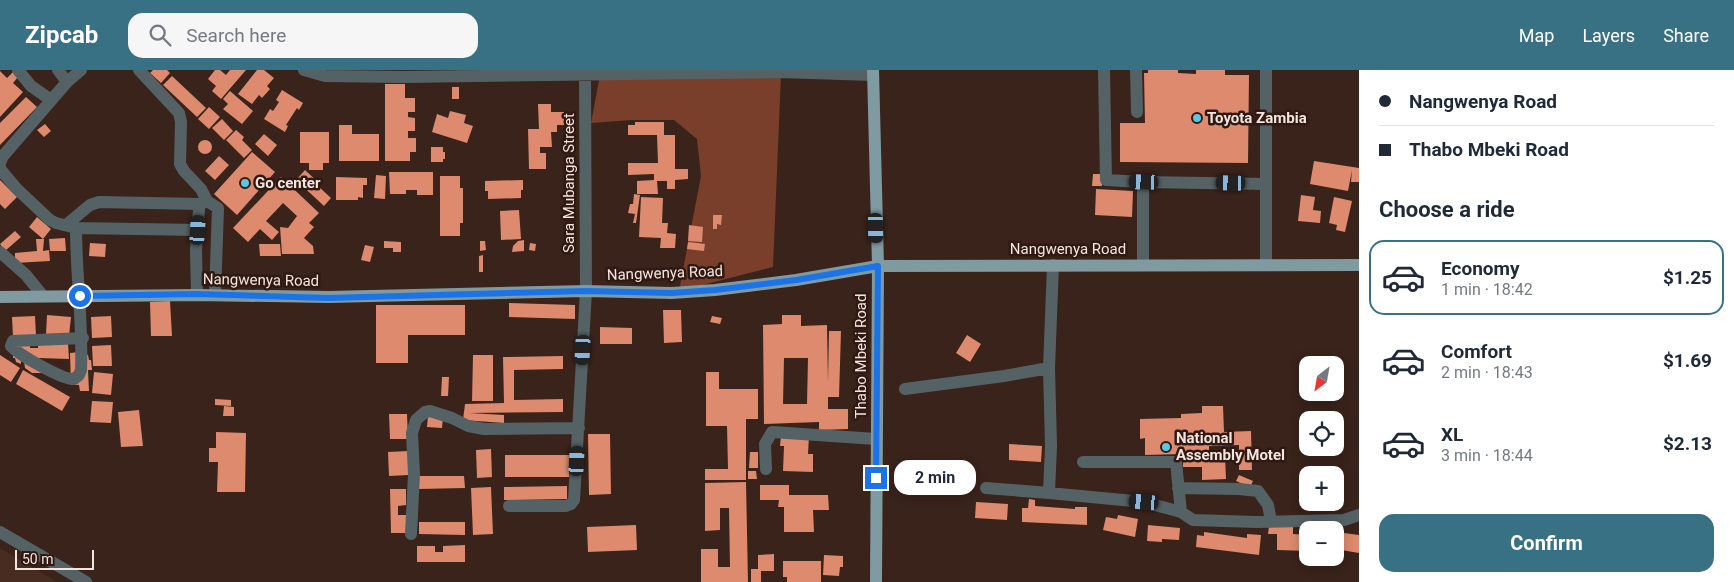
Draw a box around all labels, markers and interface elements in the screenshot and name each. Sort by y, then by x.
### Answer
search box [128,13,478,58]
text: Zipcab [25,21,98,49]
icon: search [146,21,174,49]
text: Search here [186,24,286,47]
text: Map [1519,25,1554,46]
text: Layers [1582,25,1635,46]
text: Share [1663,25,1709,46]
text: Nangwenya Road [1409,90,1557,113]
place label: Toyota Zambia [1207,109,1307,127]
marker: Toyota Zambia [1191,112,1203,124]
street label: Sara Mubanga Street [560,113,578,253]
text: Thabo Mbeki Road [1409,138,1569,161]
place label: Go center [255,174,321,192]
car [1128,174,1159,190]
car [1215,175,1246,191]
marker: Go center [239,177,251,189]
text: Choose a ride [1379,197,1515,222]
car [868,213,883,243]
car [189,215,206,245]
street label: Nangwenya Road [1010,240,1126,258]
icon: car [1381,255,1426,300]
text: Economy [1441,257,1520,280]
street label: Nangwenya Road [607,262,723,284]
text: $1.25 [1663,266,1712,289]
street label: Nangwenya Road [203,270,319,290]
text: 1 min · 18:42 [1441,280,1533,299]
route start [69,285,91,307]
street label: Thabo Mbeki Road [852,294,870,418]
car [574,335,591,365]
icon: car [1381,338,1426,383]
text: Comfort [1441,340,1512,363]
text: $1.69 [1663,349,1712,372]
north arrow [1299,356,1344,401]
map controls [1299,356,1344,566]
text: 2 min · 18:43 [1441,363,1533,382]
button: locate [1299,411,1344,456]
icon: car [1381,421,1426,466]
text: XL [1441,423,1463,446]
place label: National Assembly Motel [1176,429,1285,464]
text: $2.13 [1663,432,1712,455]
marker: National Assembly Motel [1160,441,1172,453]
car [568,446,585,476]
text: 3 min · 18:44 [1441,446,1533,465]
callout: 2 min [894,460,976,496]
button: + [1299,466,1344,511]
route end [865,467,887,489]
text: 2 min [915,468,955,487]
car [1128,493,1159,511]
button: Confirm [1379,514,1714,572]
button: − [1299,521,1344,566]
scale bar [15,547,94,570]
text: 50 m [22,551,54,567]

